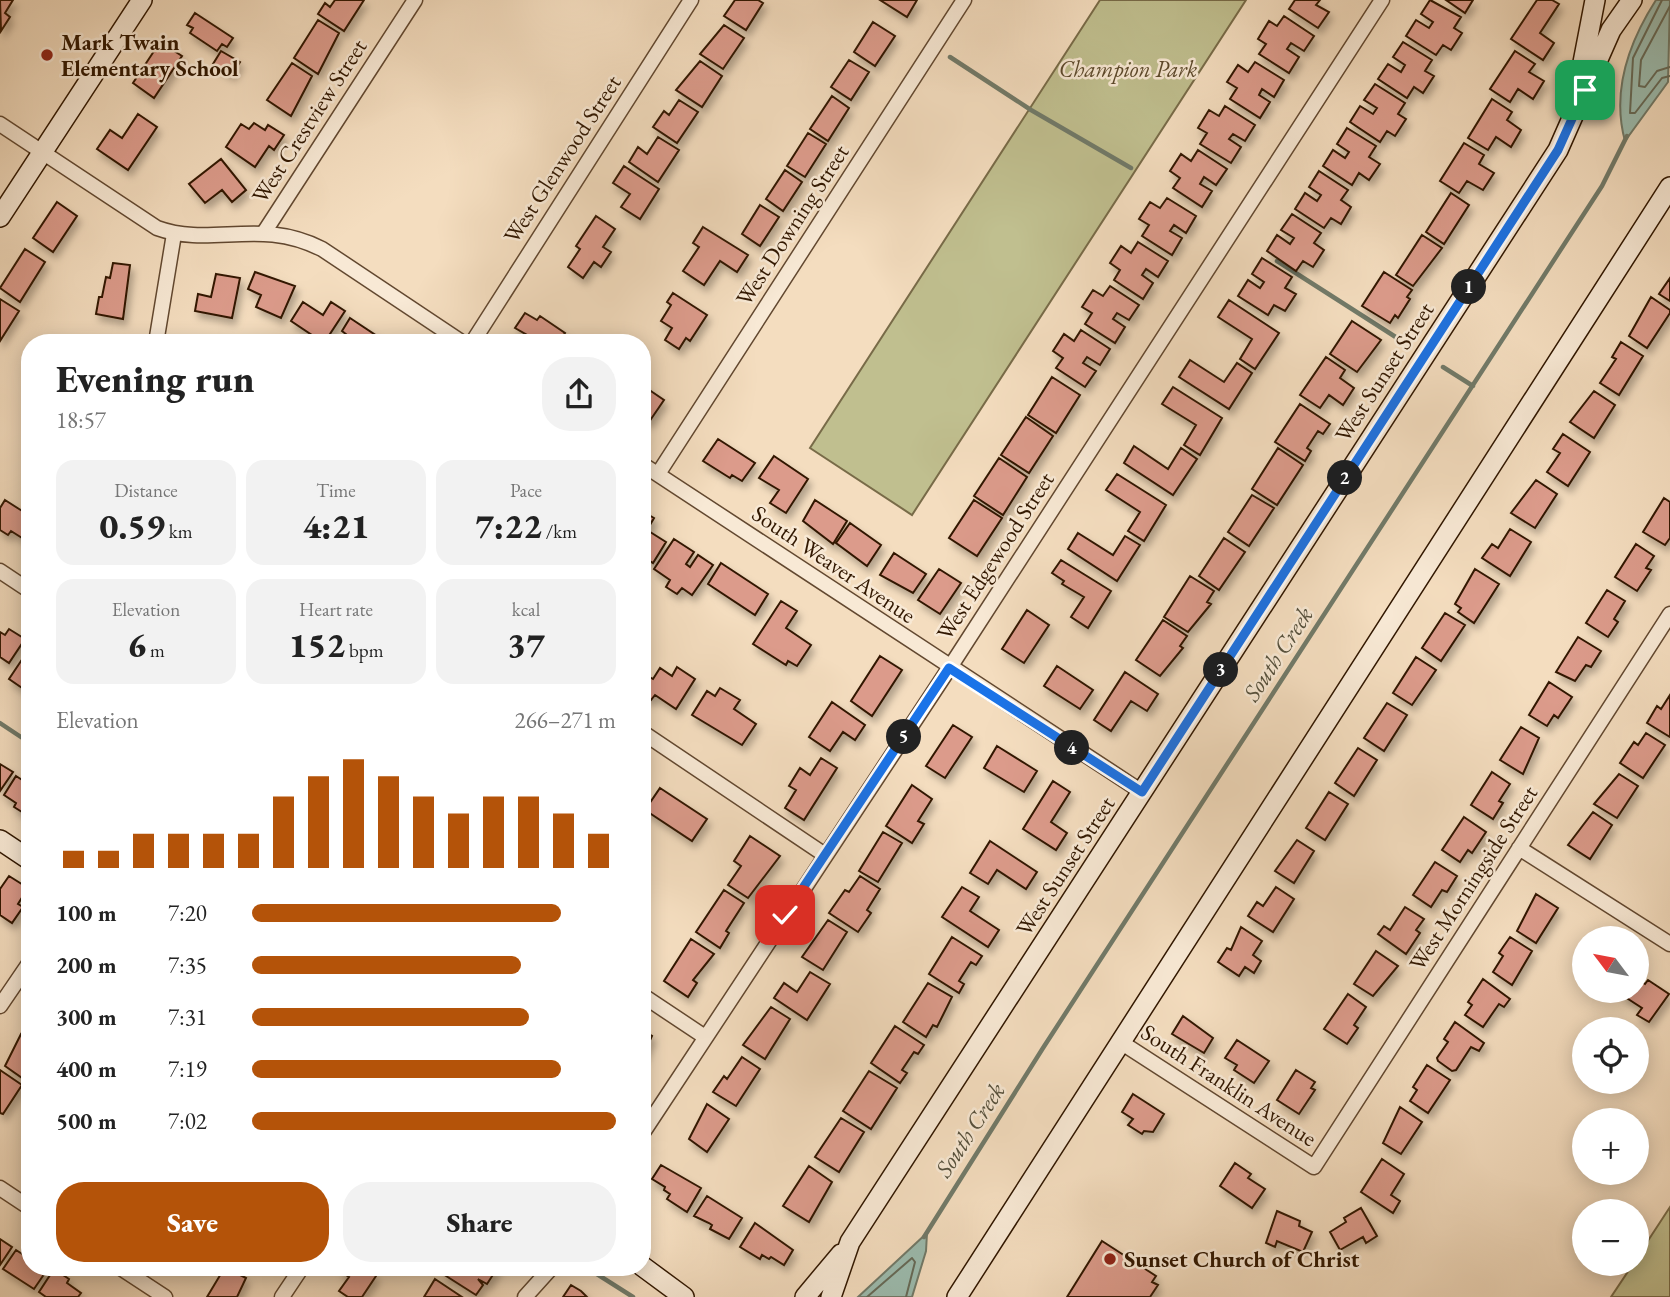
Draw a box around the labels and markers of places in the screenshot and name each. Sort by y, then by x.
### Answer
place label: Mark Twain Elementary School [61,27,239,83]
marker: Mark Twain Elementary School [39,47,55,63]
pin [1555,60,1615,120]
pin: 1 [1452,270,1486,304]
pin: 2 [1328,461,1362,496]
pin: 3 [1204,652,1238,688]
pin: 5 [886,720,922,754]
pin: 4 [1054,730,1090,766]
pin [755,885,815,945]
place label: Sunset Church of Christ [1124,1244,1360,1274]
marker: Sunset Church of Christ [1102,1251,1118,1267]

